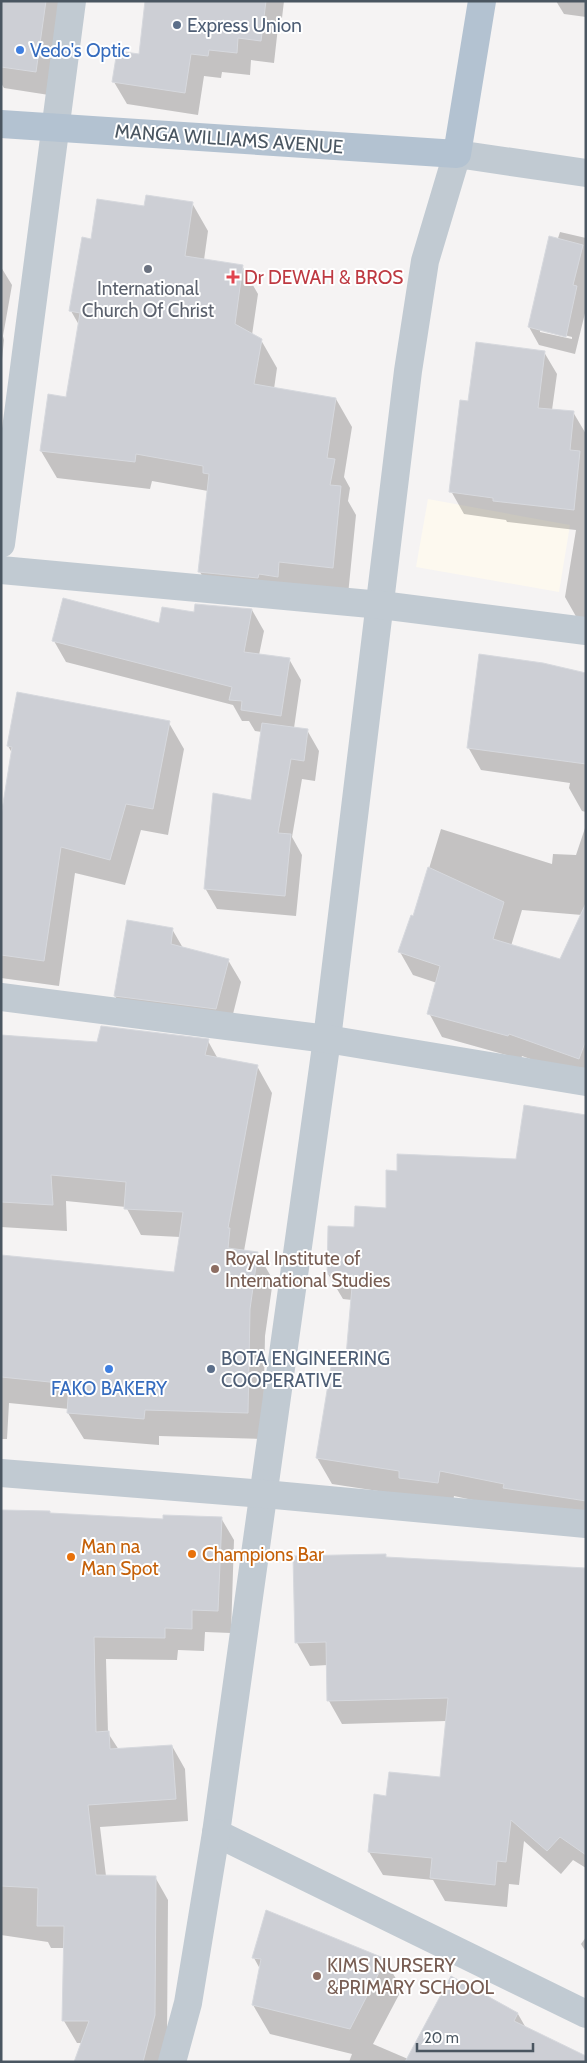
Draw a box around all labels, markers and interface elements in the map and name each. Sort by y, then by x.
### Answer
place label: Express Union [187,14,302,37]
marker: Express Union [171,19,183,31]
place label: Vedo's Optic [30,39,130,62]
marker: Vedo's Optic [14,44,26,56]
street label: MANGA WILLIAMS AVENUE [114,120,344,158]
marker: International Church Of Christ [142,263,154,275]
place label: Dr DEWAH & BROS [244,266,403,289]
marker: Dr DEWAH & BROS [226,270,240,284]
place label: International Church Of Christ [82,277,215,322]
place label: Royal Institute of International Studies [225,1247,391,1292]
marker: Royal Institute of International Studies [209,1263,221,1275]
place label: BOTA ENGINEERING COOPERATIVE [221,1347,390,1392]
marker: FAKO BAKERY [103,1363,115,1375]
marker: BOTA ENGINEERING COOPERATIVE [205,1363,217,1375]
place label: FAKO BAKERY [51,1377,167,1400]
place label: Man na Man Spot [81,1535,159,1580]
place label: Champions Bar [202,1543,324,1566]
marker: Champions Bar [186,1548,198,1560]
marker: Man na Man Spot [65,1551,77,1563]
place label: KIMS NURSERY &PRIMARY SCHOOL [327,1954,495,1999]
marker: KIMS NURSERY &PRIMARY SCHOOL [311,1970,323,1982]
scale bar [417,2020,533,2052]
text: 20 m [424,2029,459,2047]

